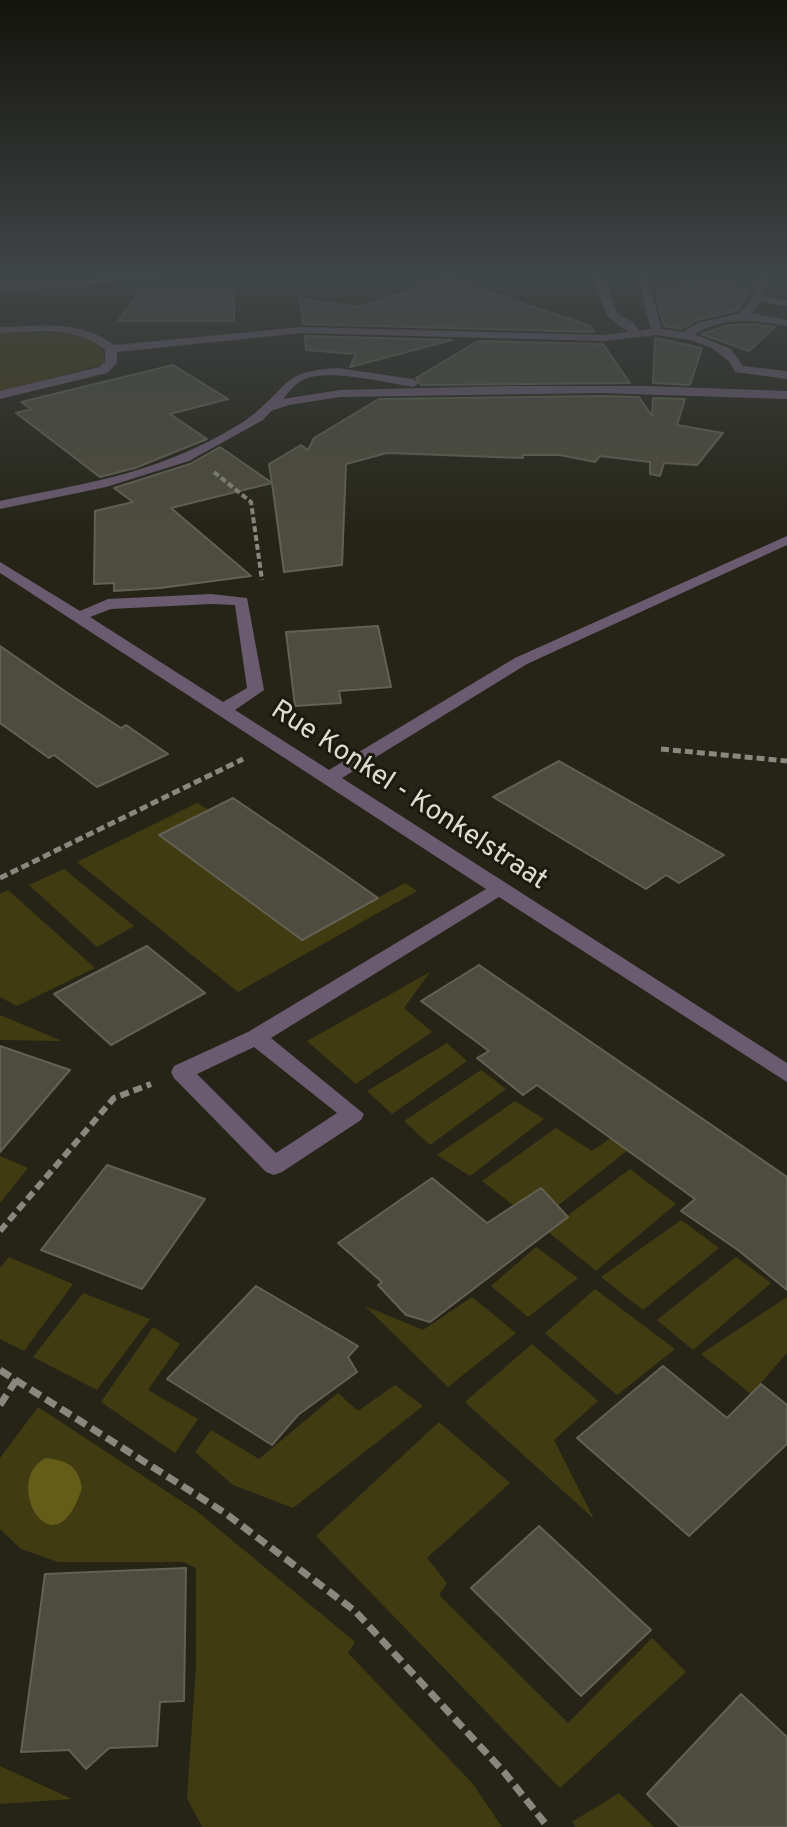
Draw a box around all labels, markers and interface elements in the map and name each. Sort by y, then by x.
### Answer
street label: Rue Konkel - Konkelstraat [263,695,553,899]

